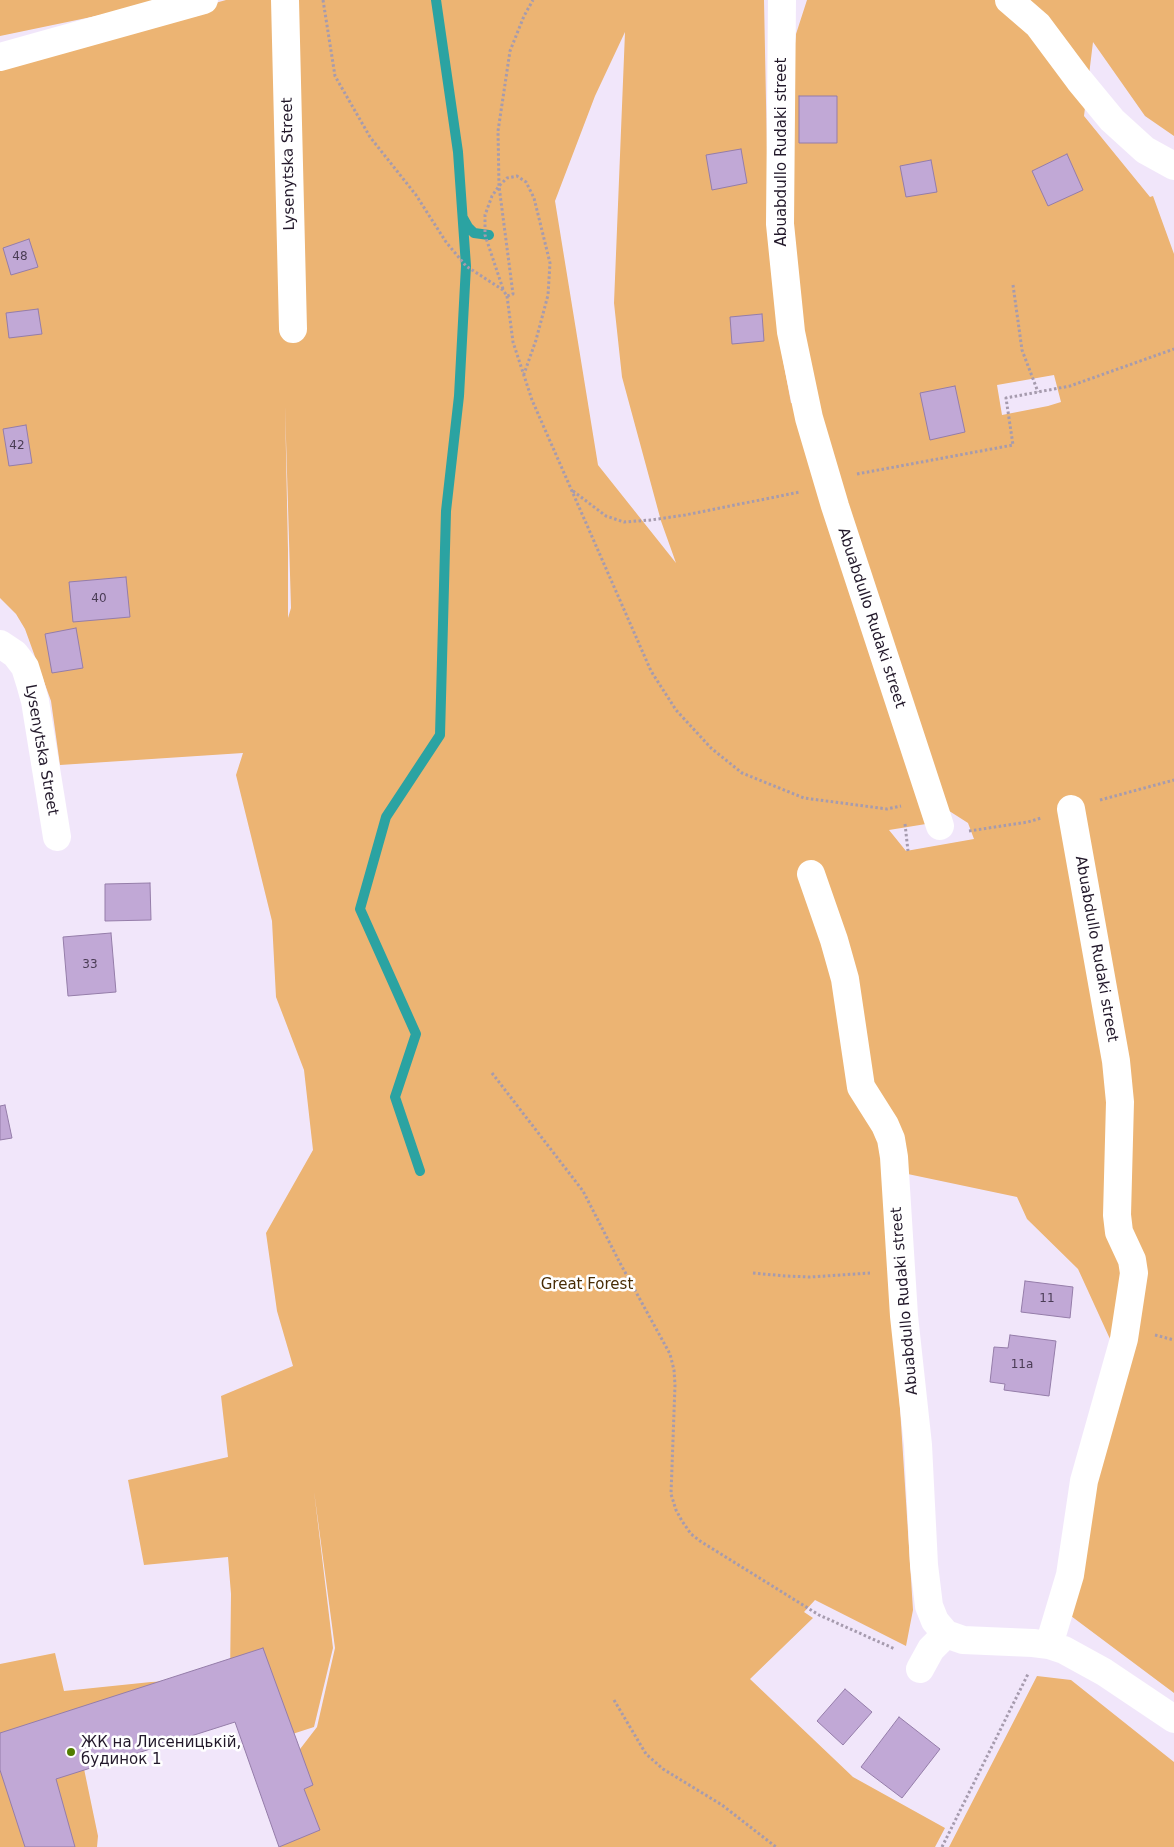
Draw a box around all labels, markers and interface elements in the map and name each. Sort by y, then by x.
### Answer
street label: Abuabdullo Rudaki street [773,58,791,246]
street label: Lysenytska Street [279,97,299,231]
house number: 48 [12,250,28,264]
house number: 42 [9,439,25,453]
street label: Abuabdullo Rudaki street [833,525,909,711]
house number: 40 [91,592,107,606]
street label: Lysenytska Street [21,683,61,817]
street label: Abuabdullo Rudaki street [1071,854,1121,1044]
house number: 33 [82,958,98,972]
street label: Abuabdullo Rudaki street [888,1206,922,1396]
park label: Great Forest [541,1276,633,1294]
house number: 11 [1039,1292,1055,1306]
house number: 11а [1011,1358,1033,1372]
place label: ЖК на Лисеницькій, будинок 1 [81,1734,241,1769]
marker: ЖК на Лисеницькій, будинок 1 [65,1746,77,1758]

